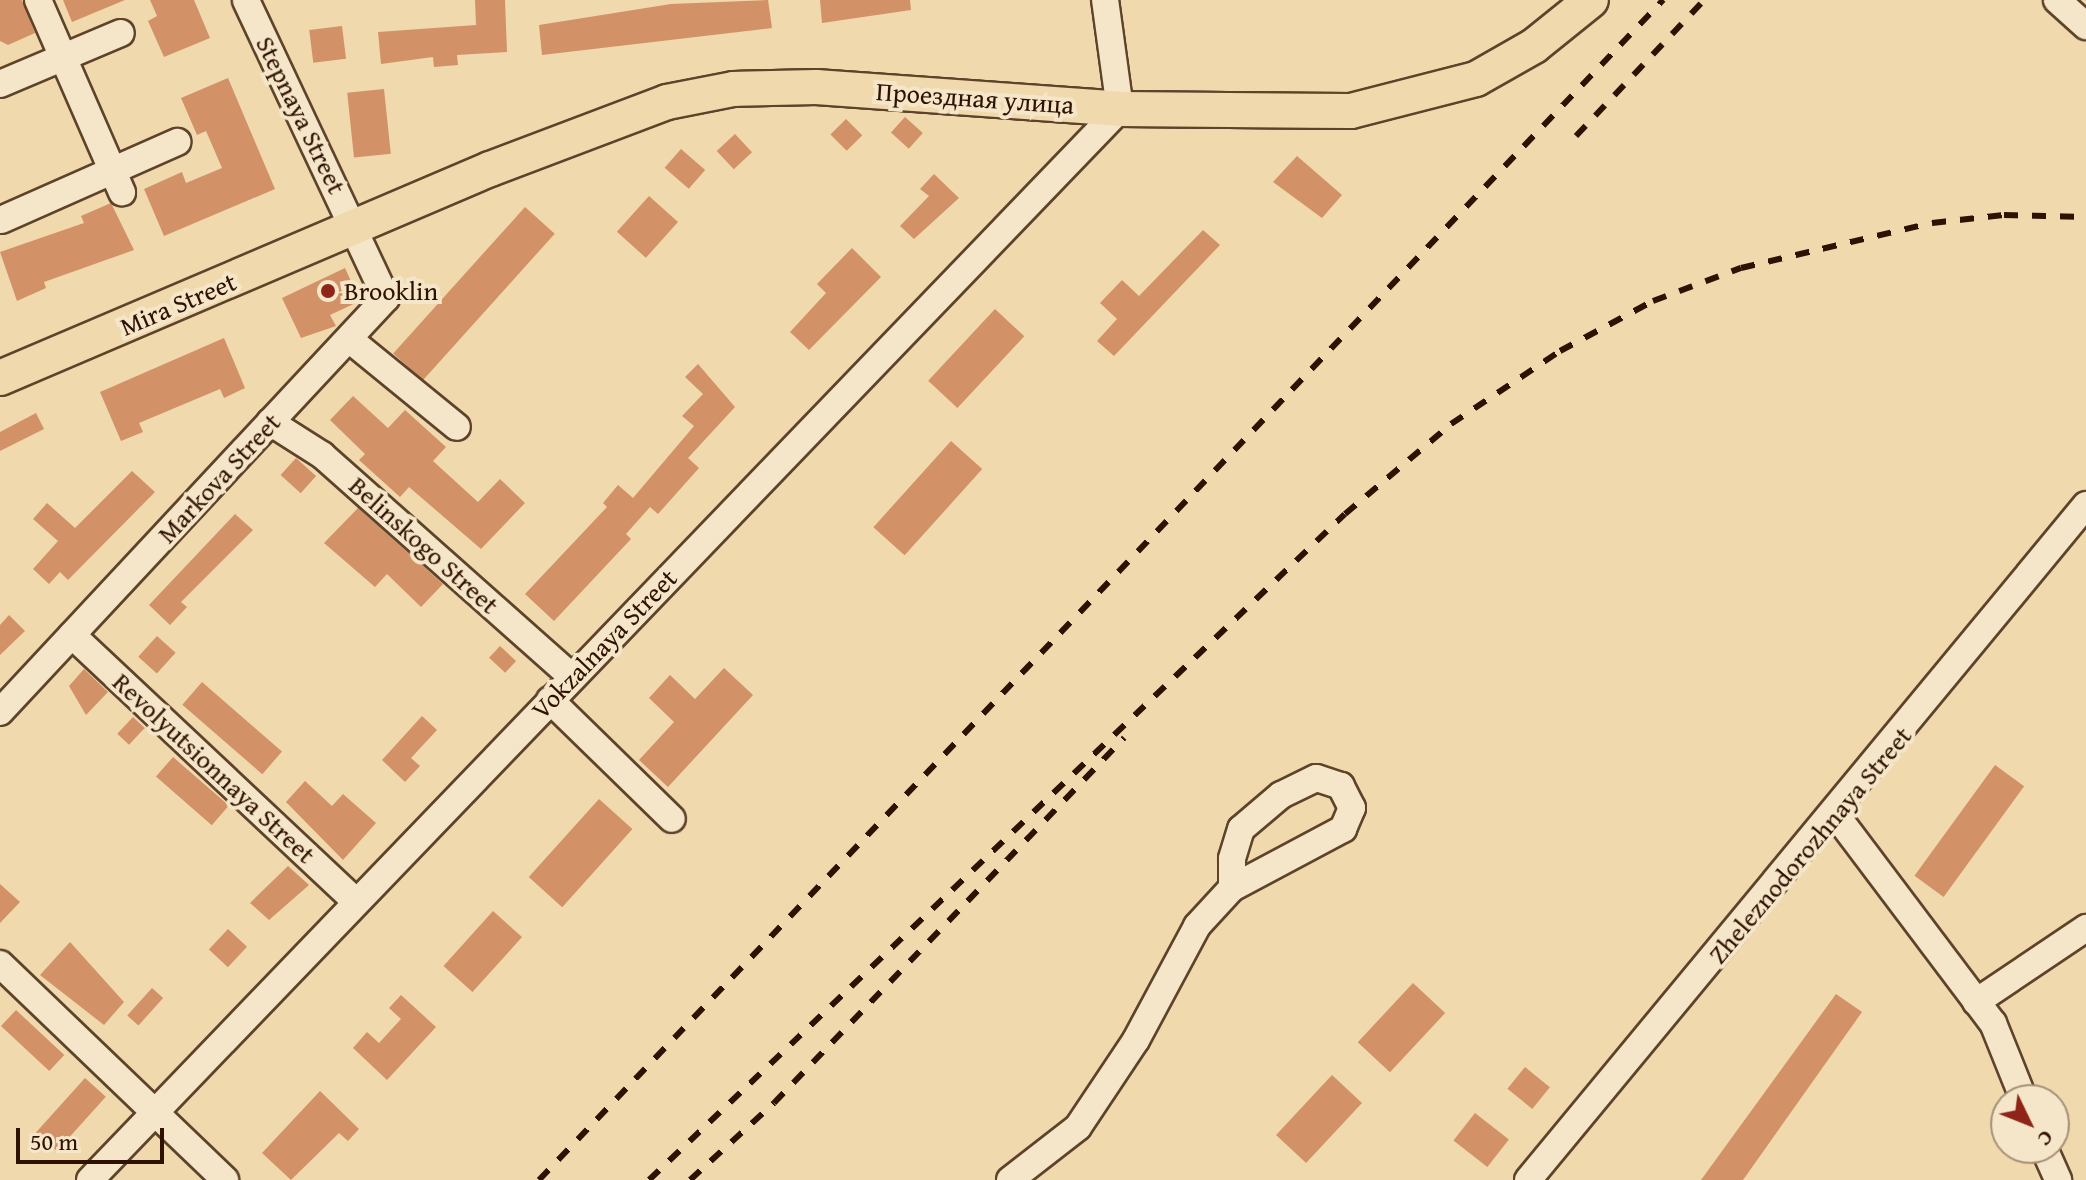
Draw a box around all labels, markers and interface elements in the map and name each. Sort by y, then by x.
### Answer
street label: Stepnaya Street [249,31,353,199]
street label: Проездная улица [875,76,1075,120]
street label: Mira Street [115,266,241,342]
place label: Brooklin [344,275,438,307]
marker: Brooklin [319,282,337,300]
street label: Markova Street [151,407,287,549]
street label: Belinskogo Street [343,470,505,620]
street label: Vokzalnaya Street [525,563,683,725]
street label: Revolyutsionnaya Street [106,666,322,870]
street label: Zheleznodorozhnaya Street [1702,720,1918,970]
north arrow [1990,1084,2070,1164]
scale bar [20,1112,168,1162]
text: 50 m [30,1124,78,1159]
text: С [2030,1124,2062,1154]

